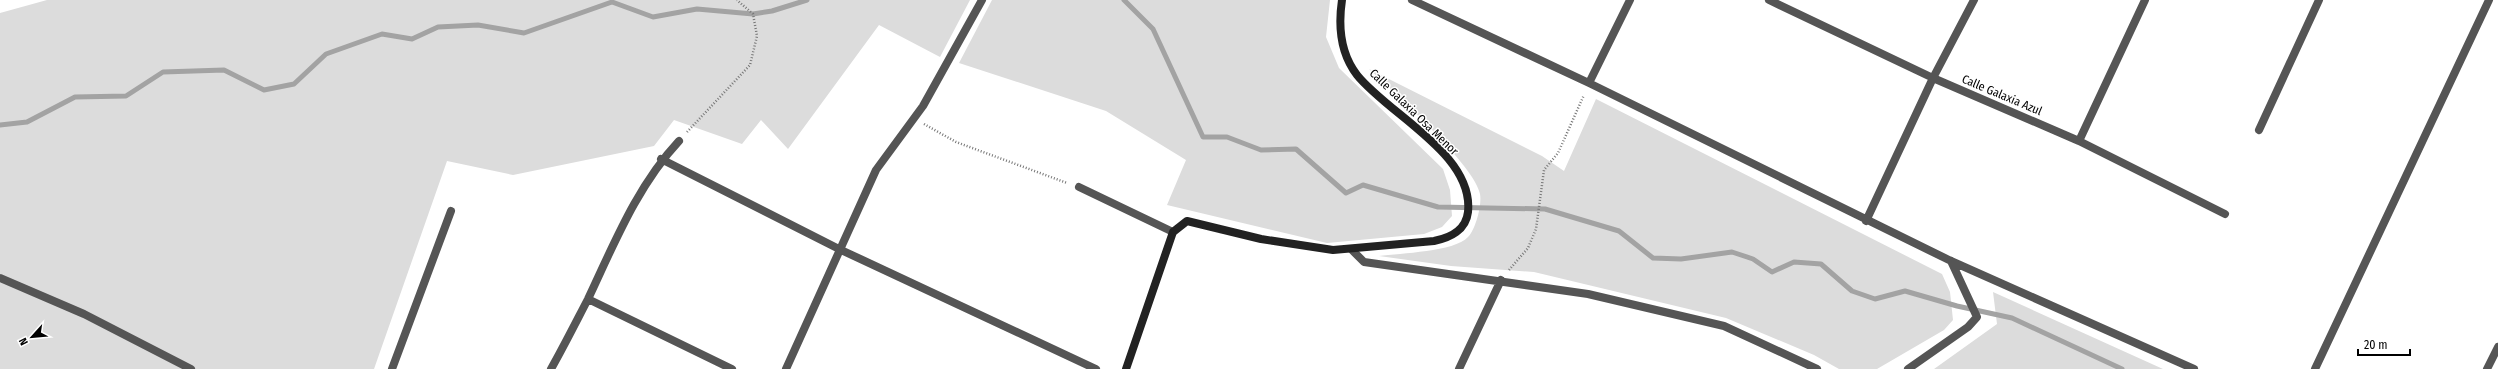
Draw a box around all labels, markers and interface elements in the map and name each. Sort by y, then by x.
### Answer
street label: Calle Galaxia Osa Menor [1367,66,1462,159]
street label: Calle Galaxia Azul [1960,72,2044,118]
north arrow [12,317,52,357]
scale bar [2358,331,2410,357]
text: N [16,335,31,347]
text: 20 m [2364,338,2388,352]

